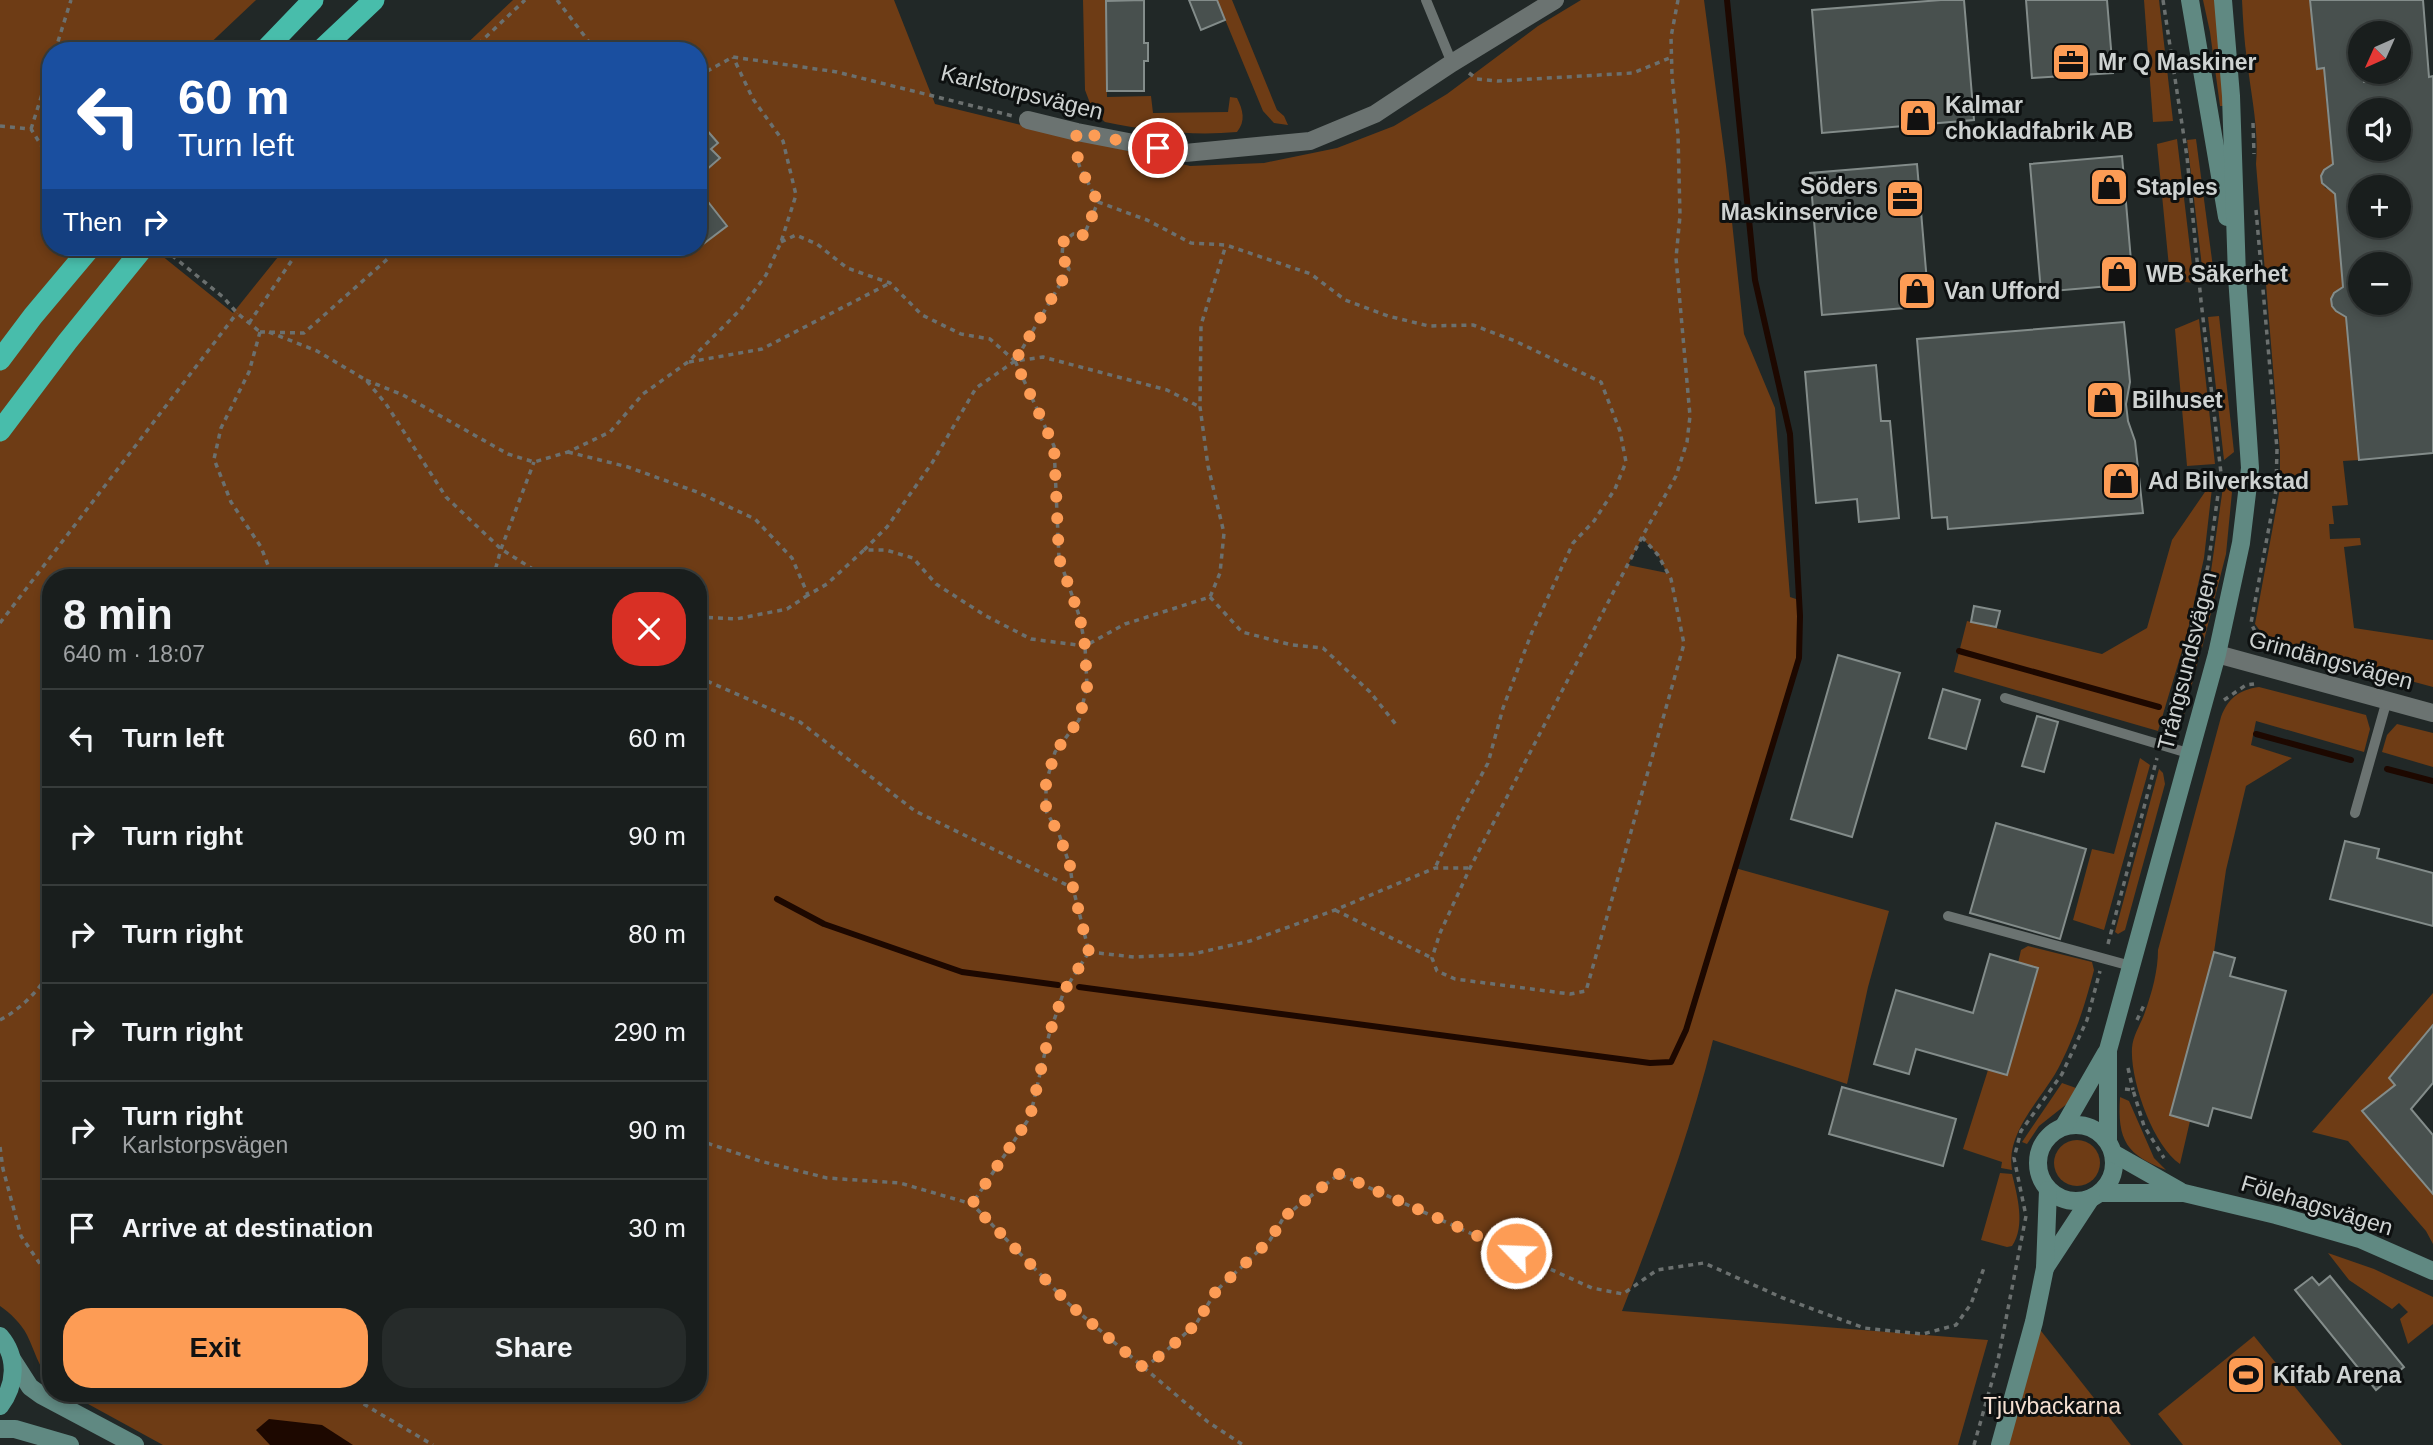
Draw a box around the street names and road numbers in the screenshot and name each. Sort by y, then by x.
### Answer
street label: Karlstorpsvägen [938,59,1106,125]
street label: Trångsundsvägen [2152,569,2222,753]
street label: Grindängsvägen [2246,626,2416,694]
street label: Fölehagsvägen [2238,1170,2396,1240]

